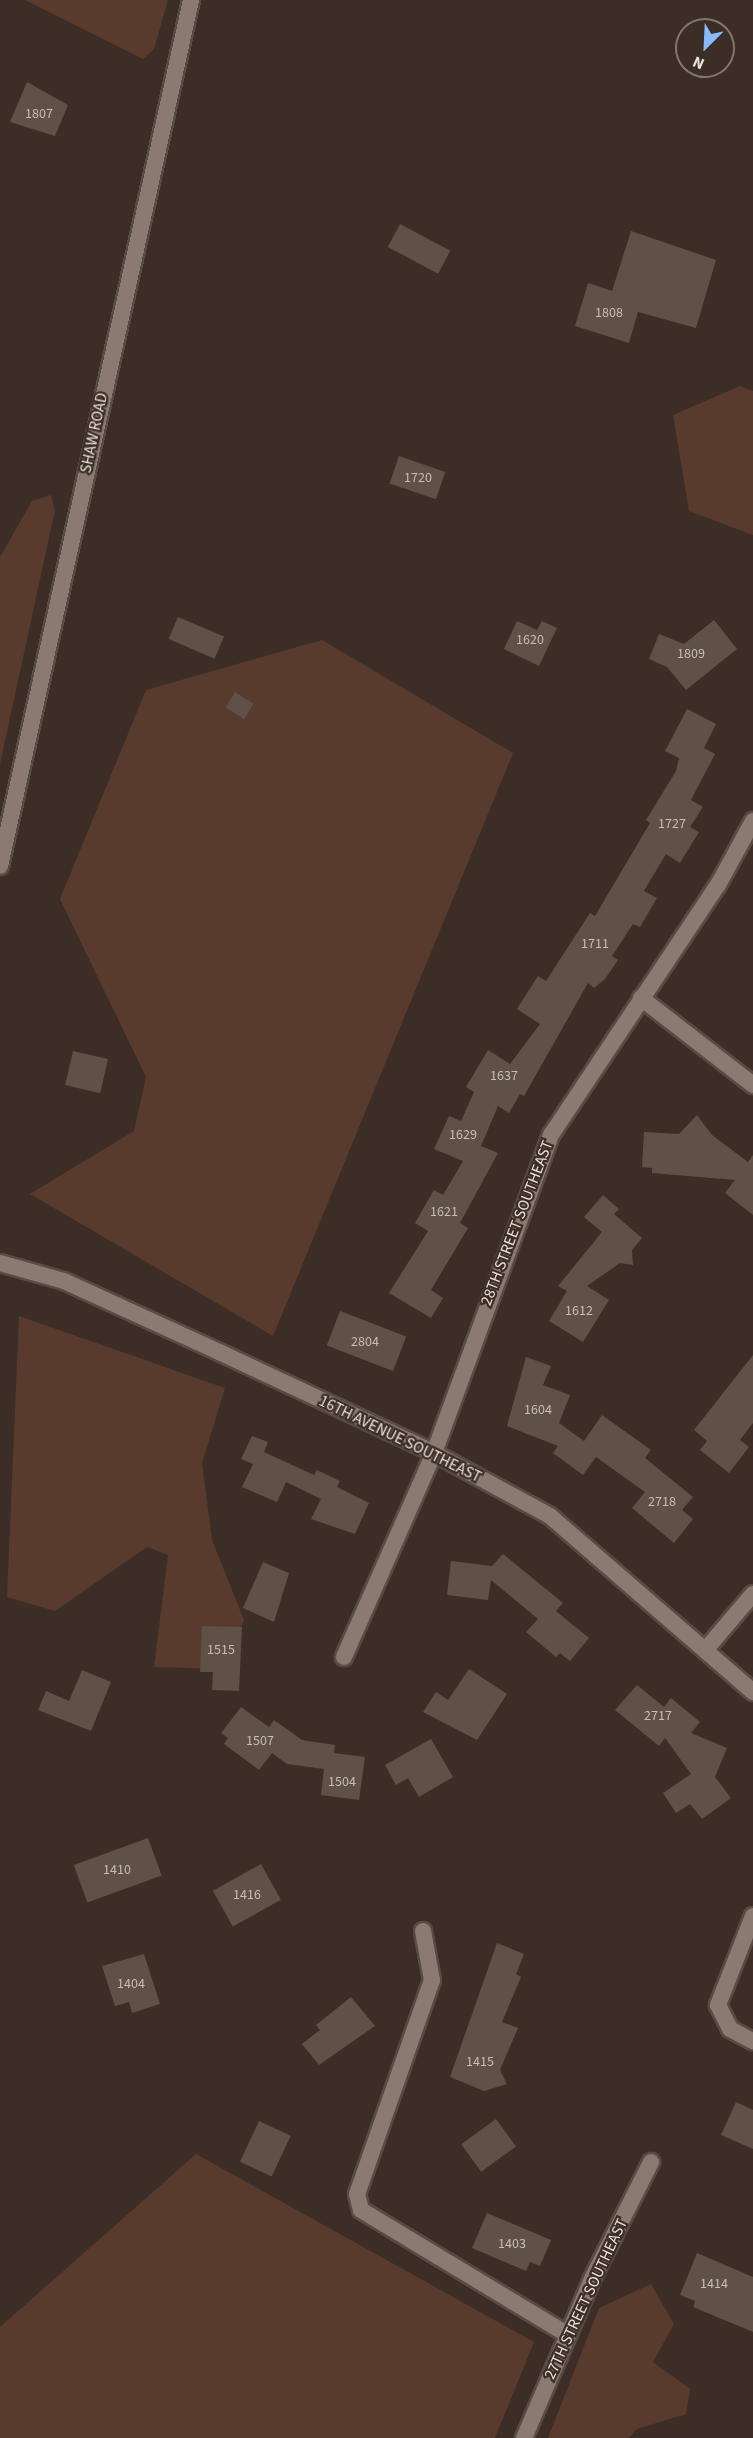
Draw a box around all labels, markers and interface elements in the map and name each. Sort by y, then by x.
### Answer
north arrow [675,18,735,78]
text: N [689,50,708,75]
house number: 1807 [25,106,53,122]
house number: 1808 [595,305,623,321]
street label: SHAW ROAD [76,391,112,475]
house number: 1720 [404,470,432,486]
house number: 1620 [516,632,544,648]
house number: 1809 [677,646,705,662]
house number: 1727 [658,816,686,832]
house number: 1711 [581,936,609,952]
house number: 1637 [490,1068,518,1084]
house number: 1629 [449,1127,477,1143]
street label: 28TH STREET SOUTHEAST [477,1138,557,1308]
house number: 1621 [430,1204,458,1220]
house number: 1612 [565,1303,593,1319]
house number: 2804 [351,1334,379,1350]
street label: 16TH AVENUE SOUTHEAST [316,1391,484,1487]
house number: 1604 [524,1402,552,1418]
house number: 2718 [648,1494,676,1510]
house number: 1515 [207,1642,235,1658]
house number: 2717 [644,1708,672,1724]
house number: 1507 [246,1733,274,1749]
house number: 1504 [328,1774,356,1790]
house number: 1410 [103,1862,131,1878]
house number: 1416 [233,1887,261,1903]
house number: 1404 [117,1976,145,1992]
house number: 1415 [466,2054,494,2070]
street label: 27TH STREET SOUTHEAST [540,2216,632,2382]
house number: 1403 [498,2236,526,2252]
house number: 1414 [700,2276,728,2292]

